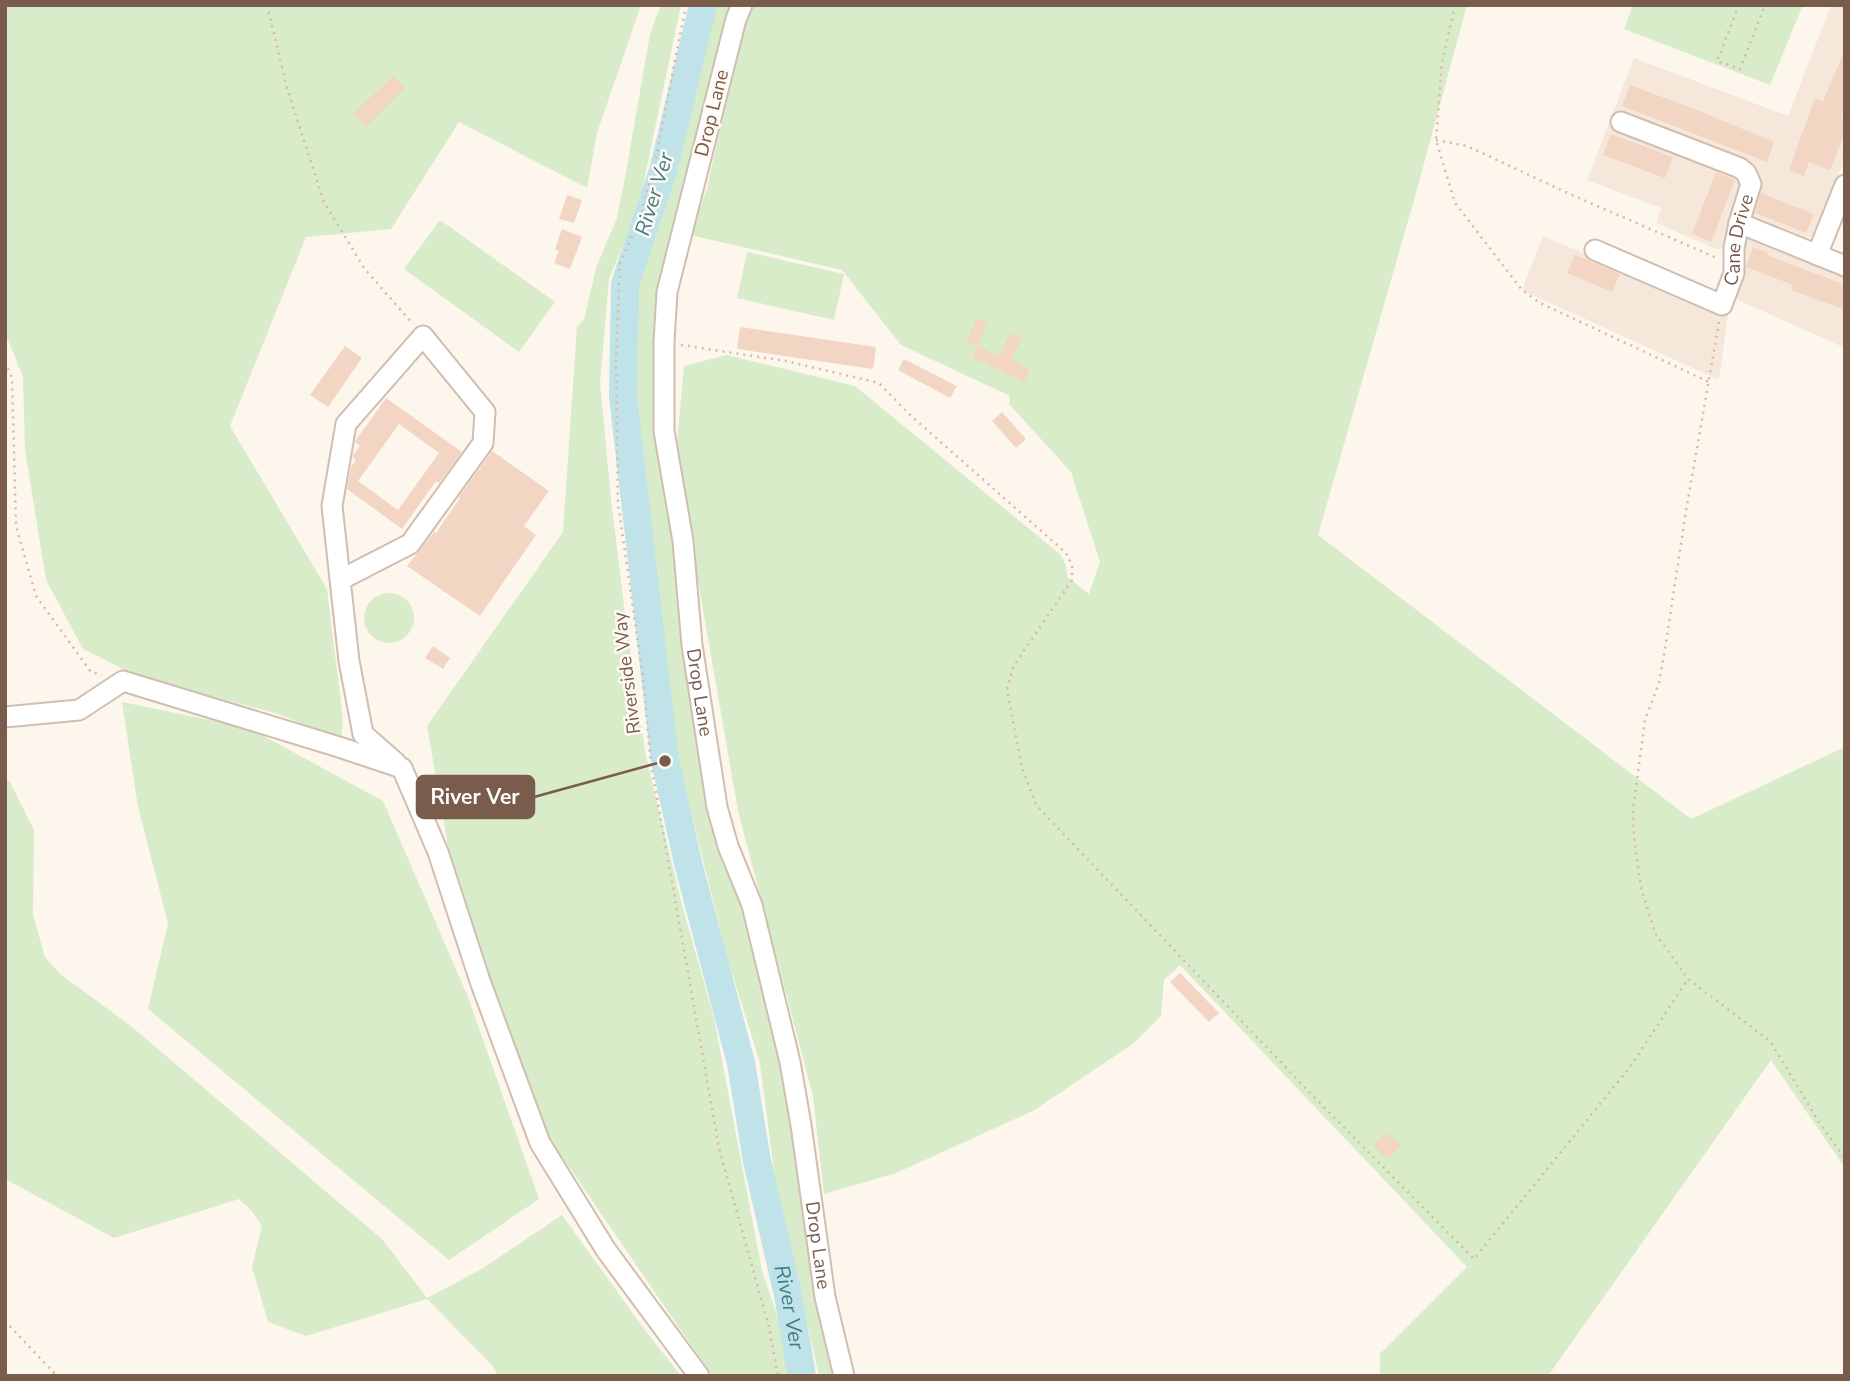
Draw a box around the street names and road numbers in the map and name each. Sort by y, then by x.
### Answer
street label: Drop Lane [689,67,735,159]
street label: Cane Drive [1717,191,1760,290]
street label: Riverside Way [607,610,647,736]
street label: Drop Lane [680,647,719,738]
street label: Drop Lane [799,1200,837,1291]

